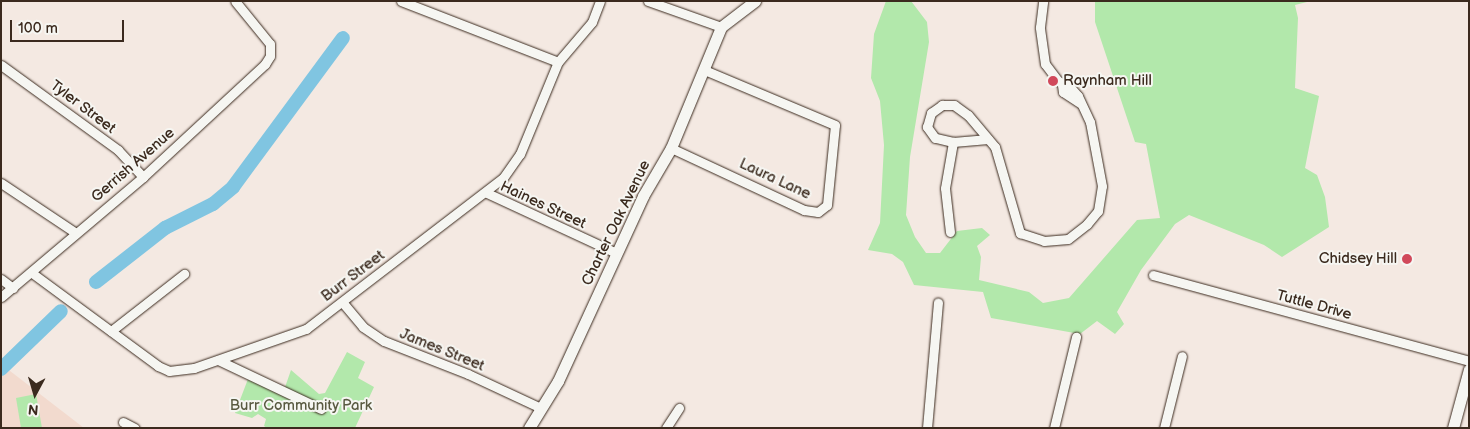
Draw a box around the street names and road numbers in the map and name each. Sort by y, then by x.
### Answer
street label: Tyler Street [47,77,119,137]
street label: Gerrish Avenue [88,124,178,206]
street label: Laura Lane [736,155,814,203]
street label: Charter Oak Avenue [578,157,654,289]
street label: Haines Street [497,177,589,233]
street label: Burr Street [318,246,388,306]
street label: Tuttle Drive [1275,286,1353,324]
street label: James Street [397,325,487,375]

